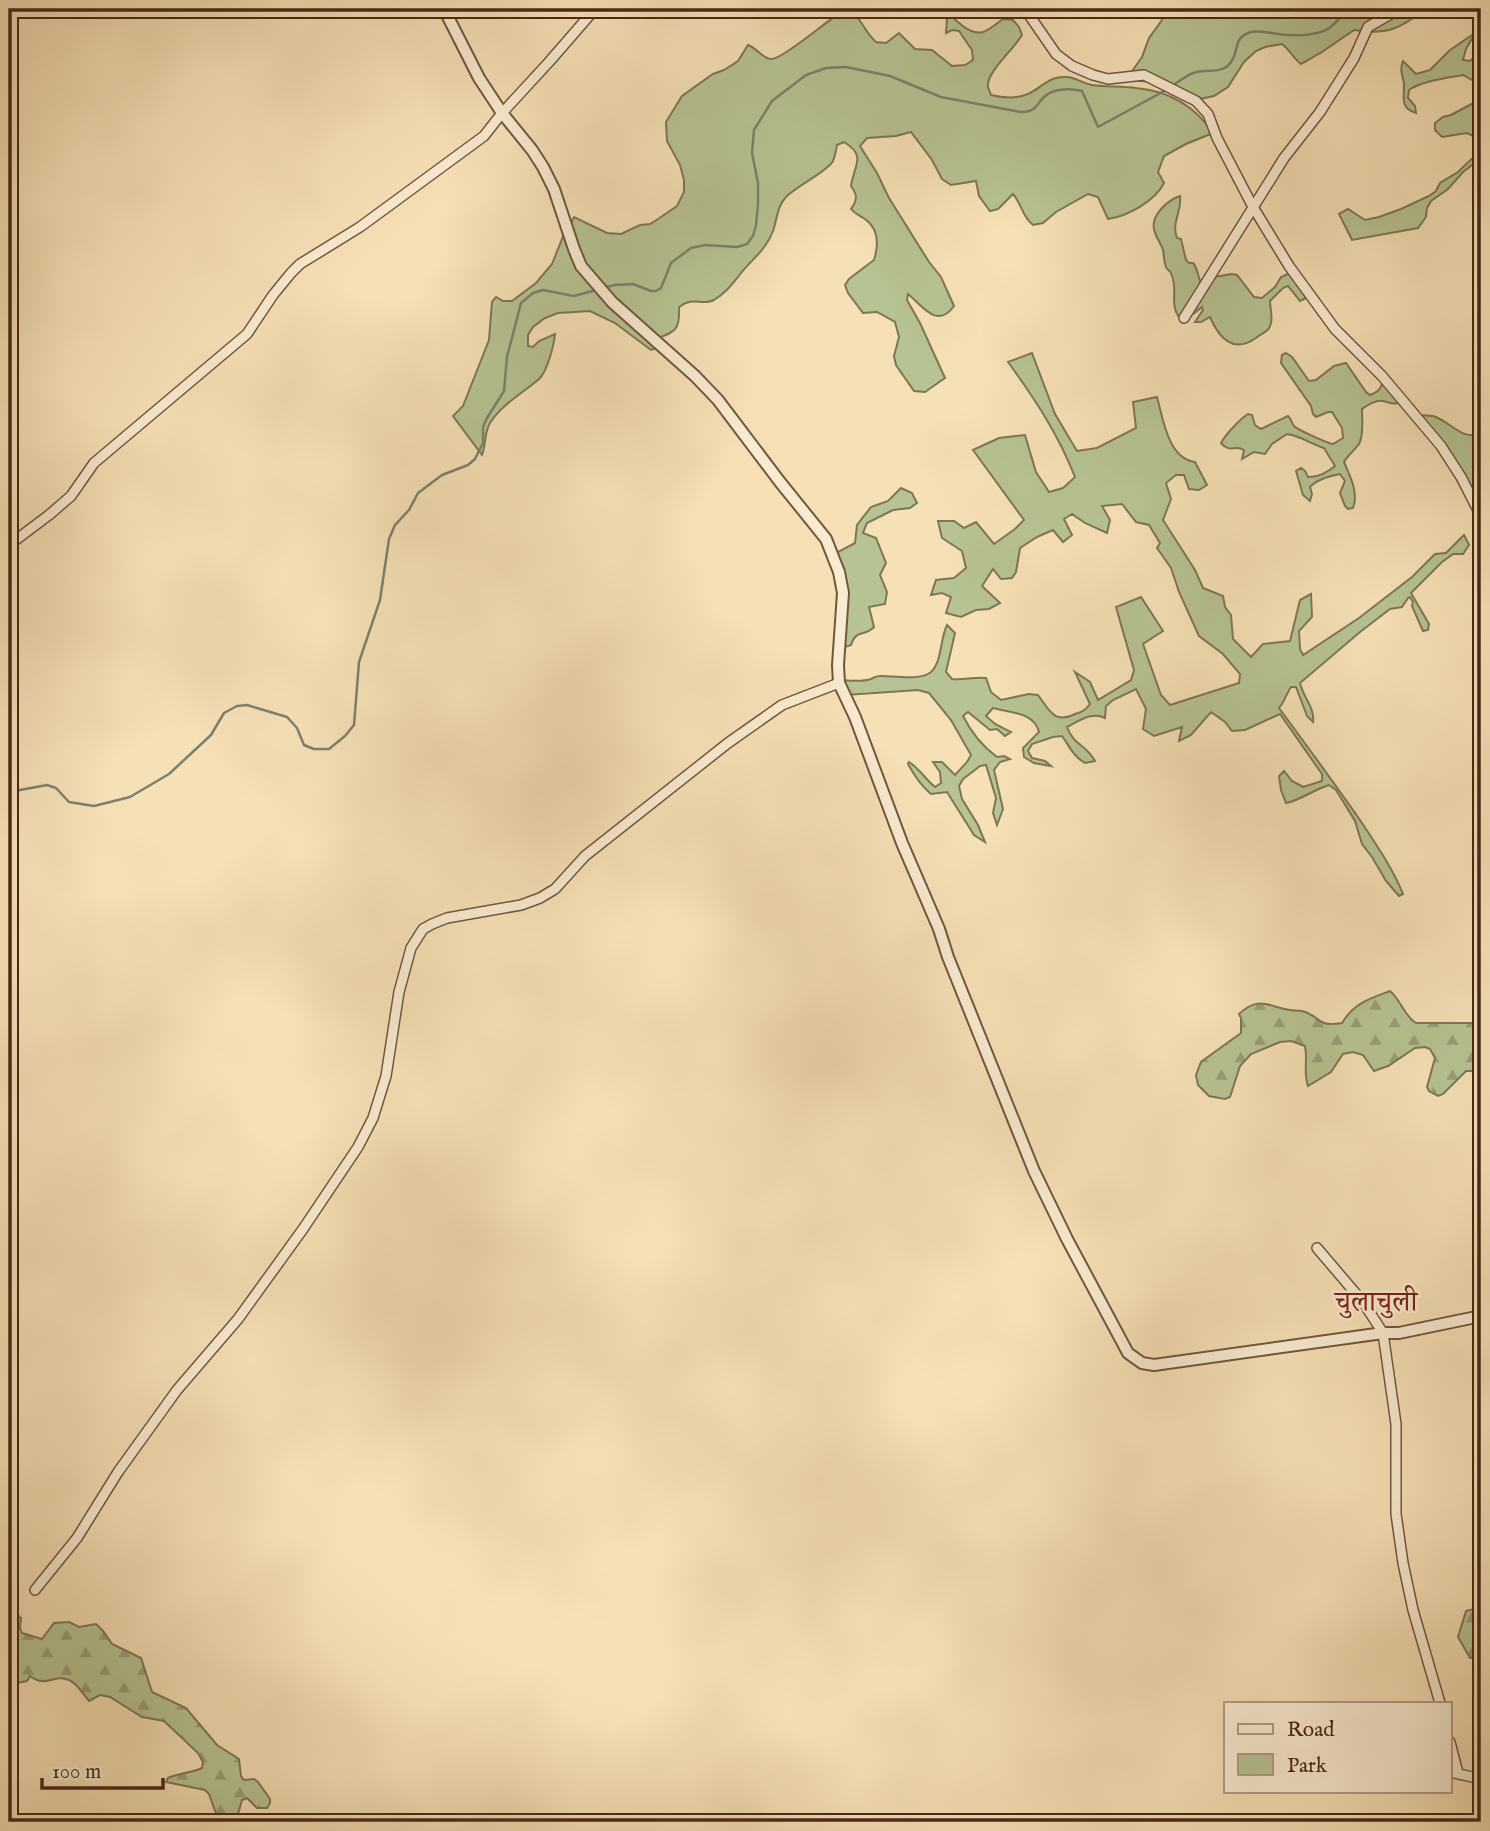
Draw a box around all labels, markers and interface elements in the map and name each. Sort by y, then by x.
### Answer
district label: चुलाचुली [1333,1285,1419,1321]
legend [1224,1702,1452,1792]
text: Road [1287,1717,1335,1744]
scale bar [42,1747,163,1791]
text: Park [1287,1753,1328,1780]
text: 100 m [52,1759,101,1786]

